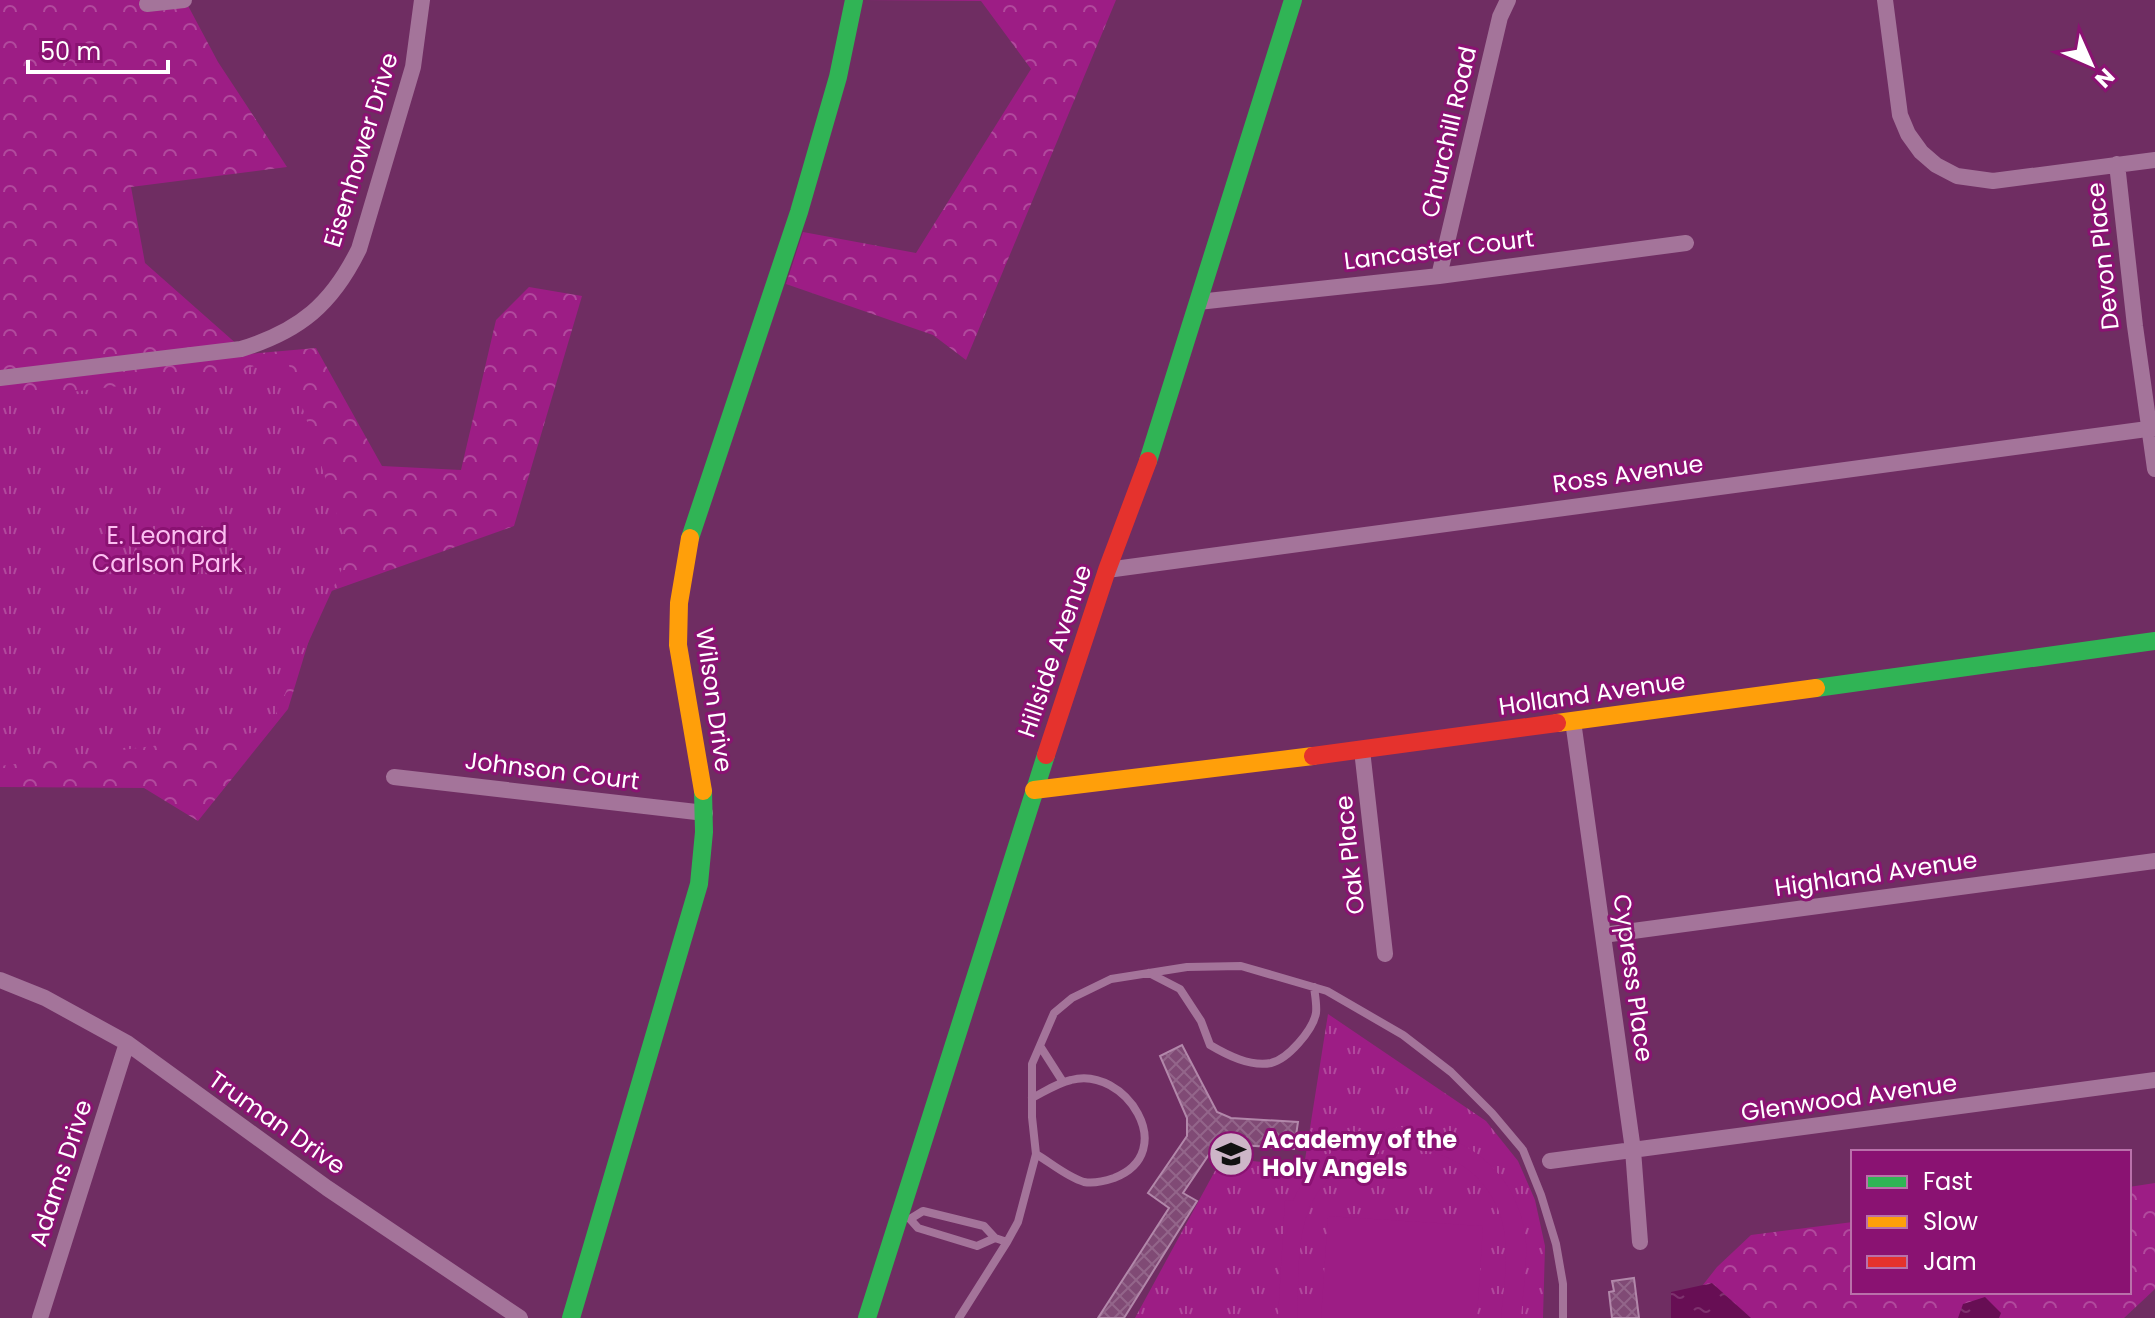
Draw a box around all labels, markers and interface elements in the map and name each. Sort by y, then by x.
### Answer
scale bar [28,24,168,74]
north arrow [2051,24,2131,104]
text: 50 m [40,35,101,68]
street label: Churchill Road [1413,43,1484,221]
street label: Eisenhower Drive [315,49,406,251]
text: N [2088,61,2122,95]
street label: Devon Place [2078,181,2127,331]
street label: Lancaster Court [1342,221,1536,278]
street label: Ross Avenue [1551,447,1705,500]
park label: E. Leonard Carlson Park [92,519,243,580]
street label: Hillside Avenue [1010,560,1099,741]
street label: Wilson Drive [688,626,741,774]
street label: Holland Avenue [1496,664,1687,723]
street label: Johnson Court [463,743,641,798]
street label: Oak Place [1327,794,1372,916]
street label: Highland Avenue [1772,843,1979,904]
street label: Cypress Place [1605,892,1662,1064]
street label: Truman Drive [202,1063,352,1182]
street label: Glenwood Avenue [1739,1066,1959,1129]
street label: Adams Drive [21,1095,100,1250]
place label: Academy of the Holy Angels [1262,1123,1457,1184]
school or university icon: Academy of the Holy Angels [1207,1130,1255,1178]
legend [1851,1150,2131,1294]
text: Fast [1923,1165,1973,1198]
text: Slow [1923,1205,1978,1238]
text: Jam [1923,1245,1977,1278]

